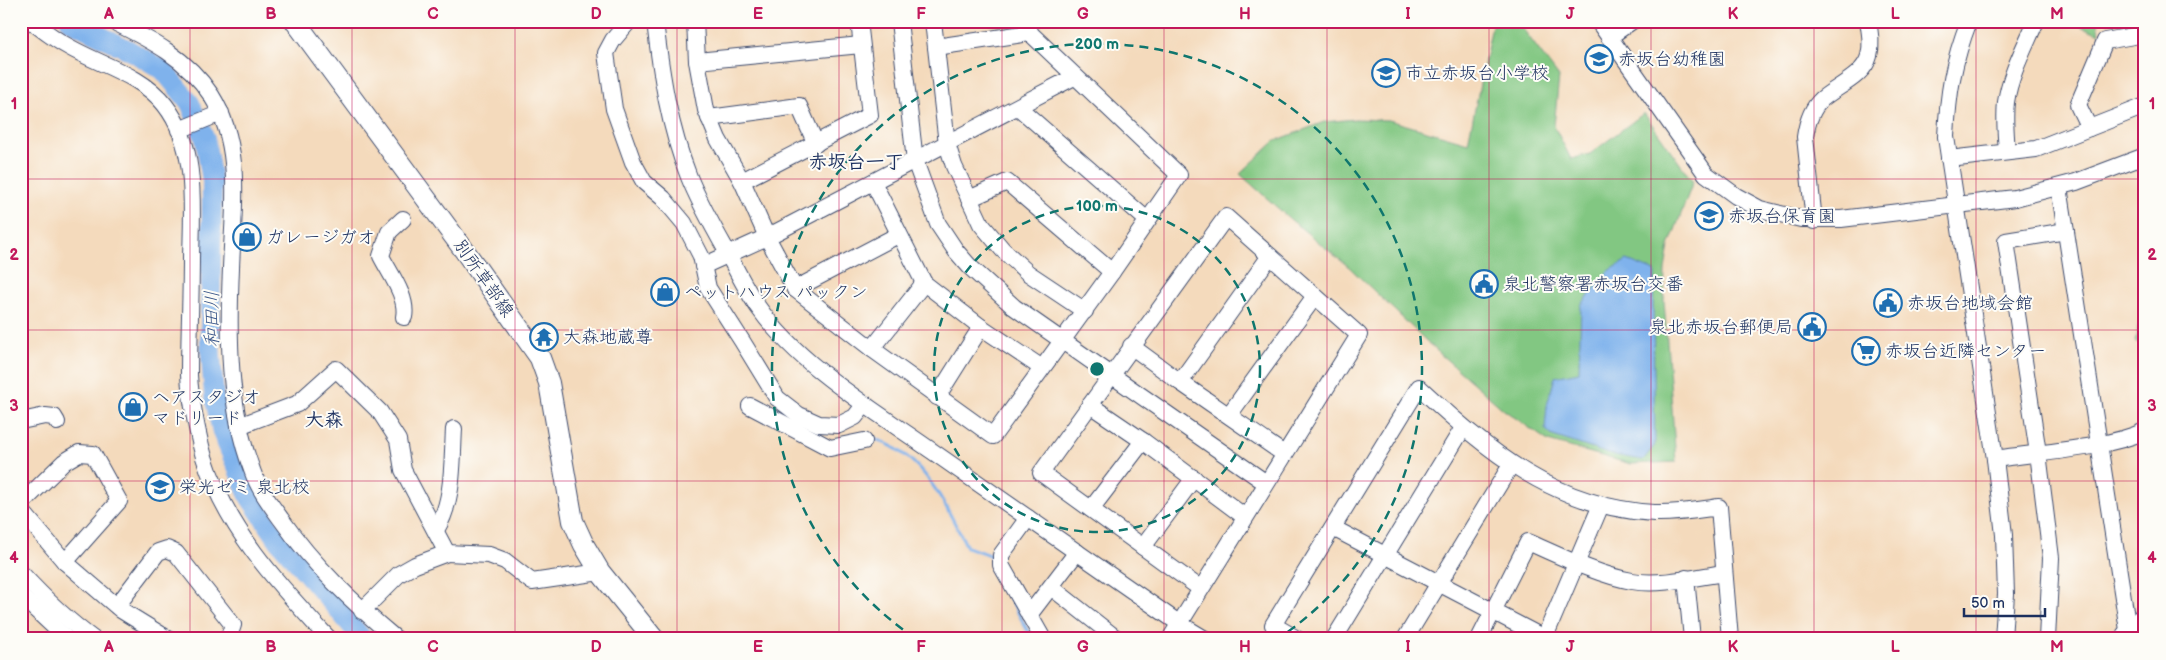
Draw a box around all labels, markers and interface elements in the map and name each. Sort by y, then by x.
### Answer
text: A [103,5,114,24]
text: B [265,5,277,24]
text: C [427,5,439,24]
text: D [590,5,602,24]
text: E [753,5,763,24]
text: F [916,5,926,24]
text: G [1077,5,1089,24]
text: H [1239,5,1251,24]
text: I [1405,5,1411,24]
text: J [1566,5,1575,24]
text: K [1728,5,1739,24]
text: L [1890,5,1900,24]
text: M [2050,5,2064,24]
text: 200 m [1075,35,1119,54]
school or university icon: 赤坂台幼稚園 [1584,44,1614,74]
place label: 赤坂台幼稚園 [1618,49,1726,70]
school or university icon: 市立赤坂台小学校 [1371,58,1401,88]
place label: 市立赤坂台小学校 [1405,63,1549,84]
text: 1 [11,95,17,114]
text: 1 [2149,95,2155,114]
district label: 赤坂台一丁 [808,151,904,174]
text: 100 m [1076,197,1118,216]
school or university icon: 赤坂台保育園 [1694,201,1724,231]
place label: 赤坂台保育園 [1728,206,1836,227]
shop icon: ガレージガオ [232,222,262,252]
place label: ガレージガオ [266,227,375,248]
street label: 別所草部線 [449,235,518,321]
text: 2 [9,246,19,265]
text: 2 [2147,246,2157,265]
public building icon: 泉北警察署赤坂台交番 [1469,269,1499,299]
place label: 泉北警察署赤坂台交番 [1503,274,1683,295]
shop icon: ペットハウス パックン [650,277,680,307]
place label: ペットハウス パックン [684,282,868,303]
public building icon: 赤坂台地域会館 [1873,288,1903,318]
water label: 和田川 [201,290,224,348]
place label: 赤坂台地域会館 [1907,293,2033,314]
public building icon: 泉北赤坂台郵便局 [1797,312,1827,342]
place label: 泉北赤坂台郵便局 [1649,317,1793,338]
temple icon: 大森地蔵尊 [529,322,559,352]
place label: 大森地蔵尊 [563,327,653,348]
supermarket icon: 赤坂台近隣センター [1851,336,1881,366]
place label: 赤坂台近隣センター [1885,341,2046,362]
centre of rings [1088,360,1106,378]
place label: ヘアスタジオ マドリード [152,387,260,429]
shop icon: ヘアスタジオ マドリード [118,392,148,422]
text: 3 [9,397,19,416]
text: 3 [2147,397,2157,416]
district label: 大森 [305,409,343,432]
school or university icon: 栄光ゼミ 泉北校 [145,472,175,502]
place label: 栄光ゼミ 泉北校 [179,477,310,498]
text: 4 [9,549,19,568]
text: 4 [2147,549,2157,568]
scale bar [1964,585,2045,617]
text: 50 m [1971,594,2005,613]
text: A [103,638,114,657]
text: B [265,638,277,657]
text: C [427,638,439,657]
text: D [590,638,602,657]
text: E [753,638,763,657]
text: F [916,638,926,657]
text: G [1077,638,1089,657]
text: H [1239,638,1251,657]
text: I [1405,638,1411,657]
text: J [1566,638,1575,657]
text: K [1728,638,1739,657]
text: L [1890,638,1900,657]
text: M [2050,638,2064,657]

